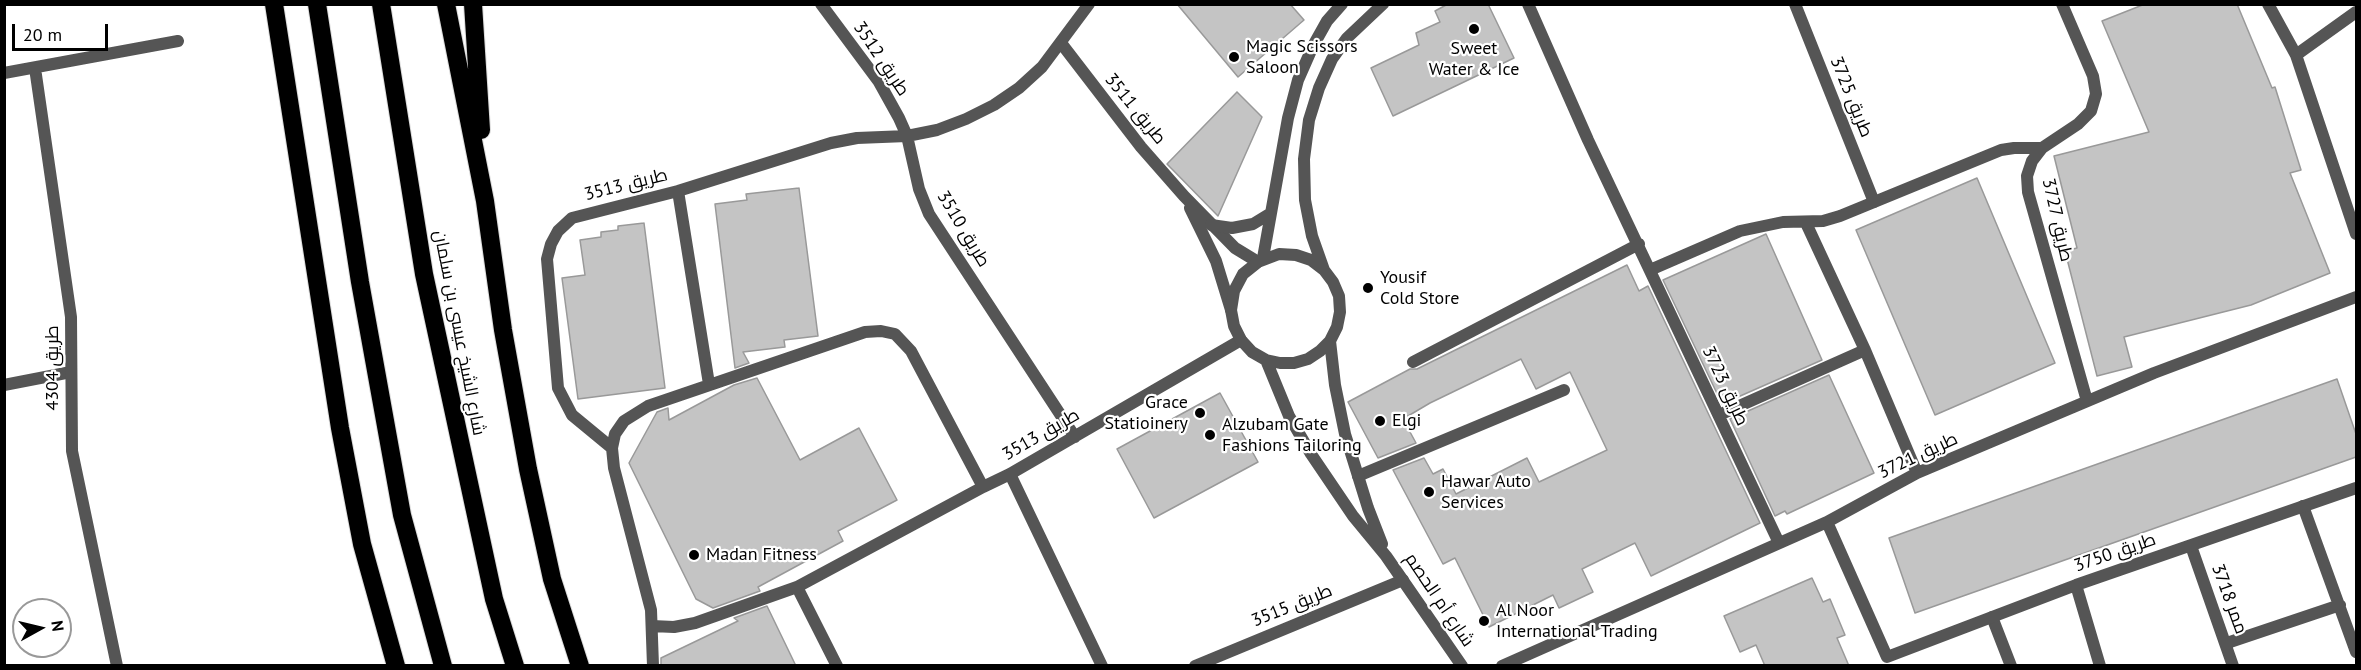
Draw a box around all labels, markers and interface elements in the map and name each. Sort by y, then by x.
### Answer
scale bar [15,12,111,50]
street label: طريق 3512 [848,18,914,100]
marker: Sweet Water & Ice [1467,22,1481,36]
text: 20 m [23,23,62,46]
place label: Magic Scissors Saloon [1246,36,1358,78]
place label: Sweet Water & Ice [1429,38,1519,80]
marker: Magic Scissors Saloon [1227,50,1241,64]
street label: طريق 3725 [1825,53,1877,141]
street label: طريق 3511 [1100,69,1170,149]
street label: طريق 3513 [582,164,670,206]
street label: طريق 3727 [2037,176,2077,264]
street label: طريق 3510 [932,187,994,271]
street label: شارع الشيخ عيسى بن سلمان [428,228,490,438]
place label: Yousif Cold Store [1380,267,1459,310]
marker: Yousif Cold Store [1361,281,1375,295]
street label: طريق 4304 [42,325,64,411]
street label: طريق 3723 [1697,343,1753,429]
place label: Grace Statioinery [1105,392,1188,434]
street label: طريق 3513 [999,404,1083,466]
marker: Grace Statioinery [1193,406,1207,420]
place label: Elgi [1392,410,1421,432]
place label: Alzubam Gate Fashions Tailoring [1222,414,1362,456]
marker: Elgi [1373,414,1387,428]
marker: Alzubam Gate Fashions Tailoring [1203,428,1217,442]
street label: طريق 3721 [1875,428,1961,484]
place label: Hawar Auto Services [1441,471,1531,514]
marker: Hawar Auto Services [1422,485,1436,499]
street label: طريق 3750 [2071,529,2159,577]
place label: Madan Fitness [706,544,817,566]
marker: Madan Fitness [687,548,701,562]
street label: شارع أم الحصم [1400,549,1478,651]
street label: ممر 3718 [2206,561,2252,637]
street label: طريق 3515 [1248,580,1336,632]
north arrow [12,598,72,658]
place label: Al Noor International Trading [1496,600,1658,642]
marker: Al Noor International Trading [1477,614,1491,628]
text: N [47,619,68,632]

